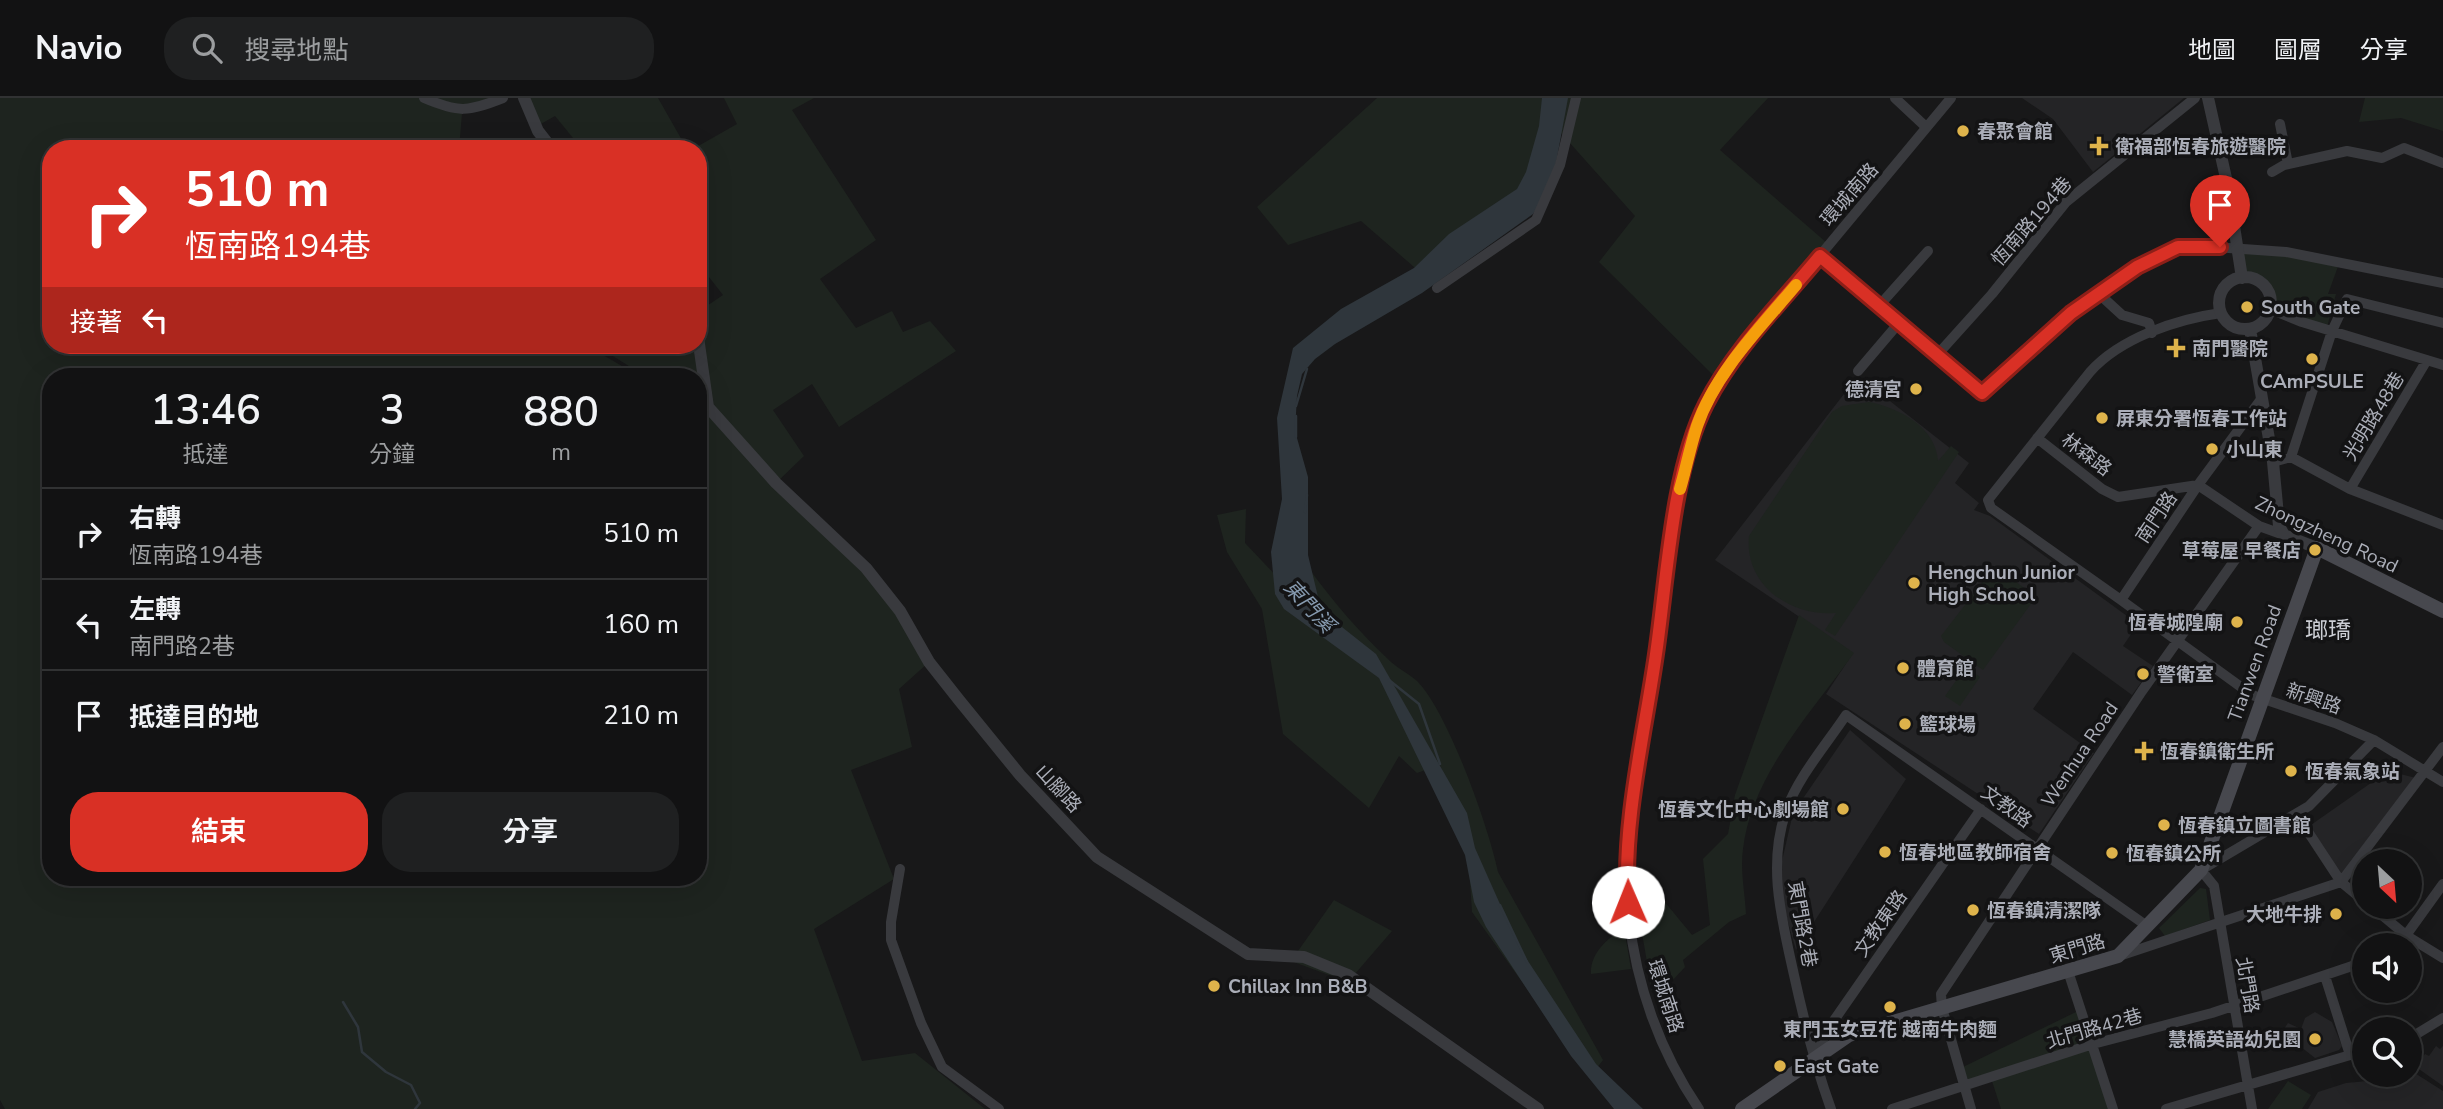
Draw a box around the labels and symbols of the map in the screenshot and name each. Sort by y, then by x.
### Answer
place label: 春聚會館 [1977,119,2053,145]
marker: 春聚會館 [1955,123,1971,139]
place label: 衛福部恆春旅遊醫院 [2115,134,2286,160]
marker: 衛福部恆春旅遊醫院 [2089,136,2109,156]
street label: 環城南路 [1815,157,1885,232]
street label: 恆南路194巷 [1986,172,2078,272]
pin [2190,175,2250,247]
place label: South Gate [2261,295,2360,321]
marker: South Gate [2239,299,2255,315]
place label: 南門醫院 [2192,336,2268,362]
marker: 南門醫院 [2166,338,2186,358]
marker: CAmPSULE [2304,351,2320,367]
street label: 光明路48巷 [2337,367,2410,466]
place label: CAmPSULE [2260,369,2364,395]
place label: 德清宮 [1845,377,1902,403]
marker: 德清宮 [1908,381,1924,397]
place label: 屏東分署恆春工作站 [2116,406,2287,432]
marker: 屏東分署恆春工作站 [2094,410,2110,426]
street label: 林森路 [2056,427,2117,482]
place label: 小山東 [2226,437,2283,463]
marker: 小山東 [2204,441,2220,457]
street label: 南門路 [2130,487,2184,548]
street label: Zhongzheng Road [2251,490,2402,579]
place label: 草莓屋 早餐店 [2182,538,2301,564]
marker: 草莓屋 早餐店 [2307,542,2323,558]
place label: Hengchun Junior High School [1928,560,2076,608]
water label: 東門溪 [1277,573,1343,641]
marker: Hengchun Junior High School [1906,575,1922,591]
street label: Tianwen Road [2222,601,2288,725]
place label: 恆春城隍廟 [2128,610,2223,636]
marker: 恆春城隍廟 [2229,614,2245,630]
district label: 瑯𤩝 [2305,615,2351,646]
place label: 體育館 [1917,656,1974,682]
marker: 體育館 [1895,660,1911,676]
place label: 警衛室 [2157,662,2214,688]
marker: 警衛室 [2135,666,2151,682]
street label: 新興路 [2282,677,2345,721]
street label: Wenhua Road [2035,697,2125,812]
place label: 籃球場 [1919,712,1976,738]
marker: 籃球場 [1897,716,1913,732]
place label: 恆春鎮衛生所 [2160,739,2274,765]
marker: 恆春鎮衛生所 [2134,741,2154,761]
street label: 山腳路 [1029,759,1087,818]
place label: 恆春氣象站 [2305,759,2400,785]
marker: 恆春氣象站 [2283,763,2299,779]
street label: 文教路 [1976,780,2037,834]
place label: 恆春文化中心劇場館 [1658,797,1829,823]
marker: 恆春文化中心劇場館 [1835,801,1851,817]
place label: 恆春鎮立圖書館 [2178,813,2311,839]
marker: 恆春鎮立圖書館 [2156,817,2172,833]
place label: 恆春地區教師宿舍 [1899,840,2051,866]
place label: 恆春鎮公所 [2126,841,2221,867]
marker: 恆春地區教師宿舍 [1877,844,1893,860]
marker: 恆春鎮公所 [2104,845,2120,861]
north arrow [2352,849,2422,919]
position arrow [1591,865,1665,939]
street label: 東門路2巷 [1782,879,1822,969]
street label: 文教東路 [1848,885,1913,962]
place label: 恆春鎮清潔隊 [1987,898,2101,924]
marker: 恆春鎮清潔隊 [1965,902,1981,918]
place label: 大地牛排 [2246,902,2322,928]
marker: 大地牛排 [2328,906,2344,922]
street label: 東門路 [2046,928,2108,970]
street label: 北門路 [2229,955,2265,1016]
street label: 環城南路 [1641,956,1689,1036]
place label: Chillax Inn B&B [1228,974,1368,1000]
marker: Chillax Inn B&B [1206,978,1222,994]
marker: 東門玉女豆花 越南牛肉麵 [1882,999,1898,1015]
street label: 北門路42巷 [2043,1003,2145,1055]
place label: 東門玉女豆花 越南牛肉麵 [1783,1017,1997,1043]
place label: 慧橋英語幼兒園 [2168,1027,2301,1053]
marker: 慧橋英語幼兒園 [2307,1031,2323,1047]
place label: East Gate [1794,1054,1879,1080]
marker: East Gate [1772,1058,1788,1074]

